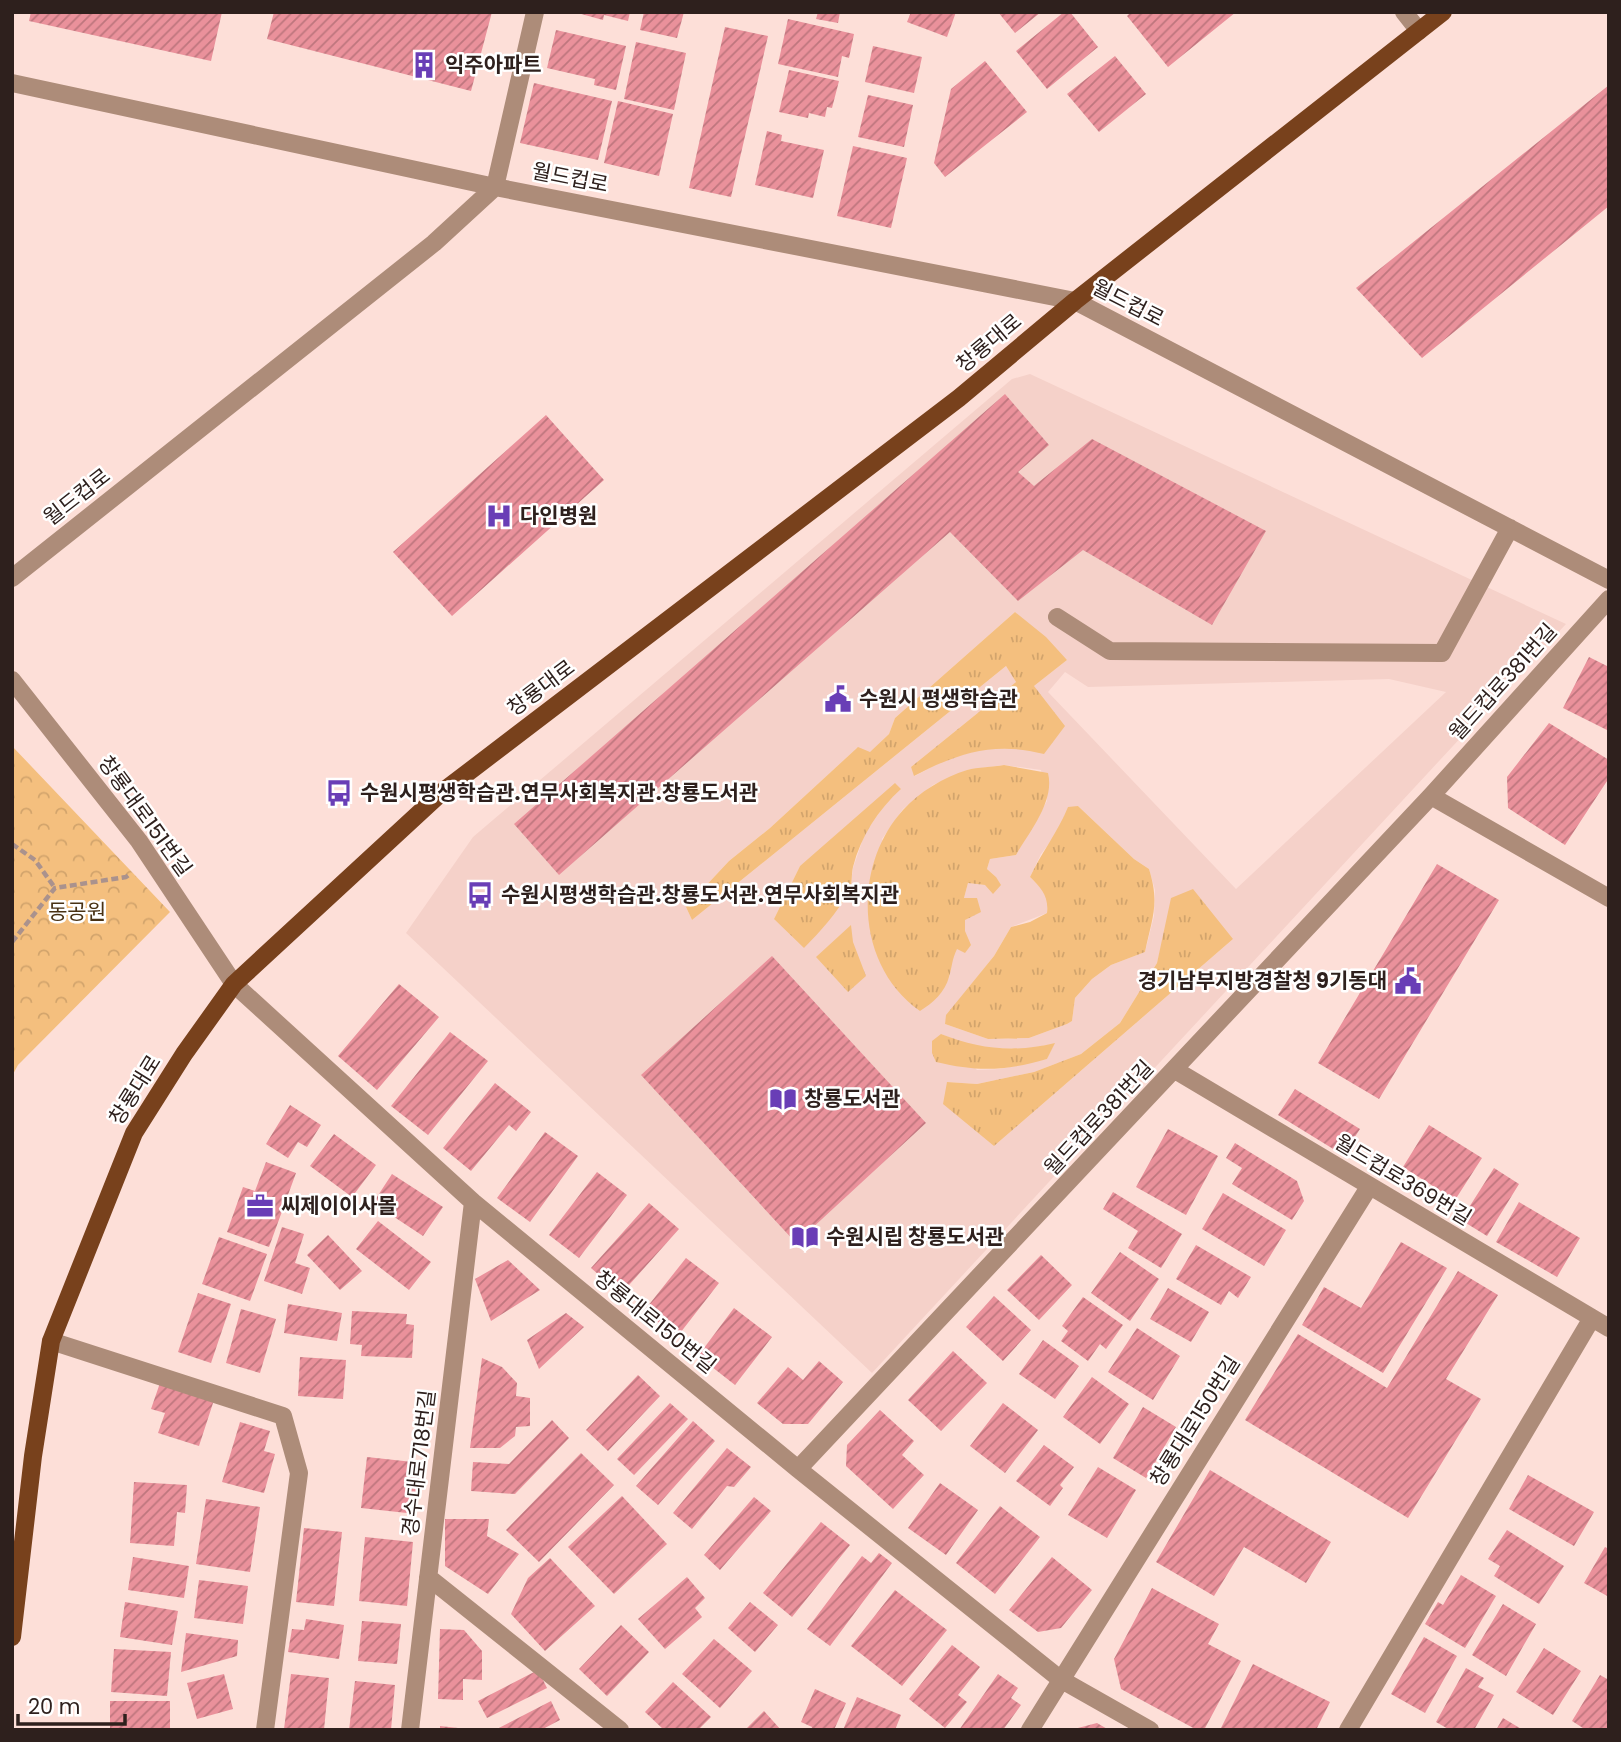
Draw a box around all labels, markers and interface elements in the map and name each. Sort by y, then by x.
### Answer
building icon: 익주아파트 [409,50,439,80]
place label: 익주아파트 [445,50,542,79]
street label: 월드컵로 [529,156,611,199]
street label: 월드컵로 [1087,272,1169,333]
street label: 창룡대로 [950,307,1028,379]
street label: 월드컵로 [37,461,116,532]
hospital icon: 다인병원 [484,501,514,531]
place label: 다인병원 [520,501,597,530]
street label: 월드컵로381번길 [1442,617,1563,746]
street label: 창룡대로 [501,653,580,722]
public building icon: 수원시 평생학습관 [823,684,853,714]
place label: 수원시 평생학습관 [859,684,1018,713]
street label: 창룡대로151번길 [92,750,199,882]
bus stop icon: 수원시평생학습관.연무사회복지관.창룡도서관 [324,778,354,808]
place label: 수원시평생학습관.연무사회복지관.창룡도서관 [360,778,758,807]
bus stop icon: 수원시평생학습관.창룡도서관.연무사회복지관 [465,880,495,910]
place label: 수원시평생학습관.창룡도서관.연무사회복지관 [501,880,899,909]
park label: 동공원 [48,897,106,926]
place label: 경기남부지방경찰청 9기동대 [1138,966,1387,995]
public building icon: 경기남부지방경찰청 9기동대 [1393,966,1423,996]
street label: 창룡대로 [102,1049,167,1130]
street label: 월드컵로381번길 [1037,1054,1160,1182]
library icon: 창룡도서관 [768,1084,798,1114]
place label: 창룡도서관 [804,1084,901,1113]
street label: 월드컵로369번길 [1329,1127,1477,1232]
office icon: 씨제이이사몰 [245,1191,275,1221]
place label: 씨제이이사몰 [281,1191,397,1220]
library icon: 수원시립 창룡도서관 [790,1222,820,1252]
place label: 수원시립 창룡도서관 [826,1222,1004,1251]
street label: 창룡대로150번길 [588,1263,722,1380]
street label: 창룡대로150번길 [1143,1350,1246,1492]
street label: 경수대로718번길 [395,1388,442,1538]
scale bar [18,1682,124,1726]
text: 20 m [28,1692,81,1721]

